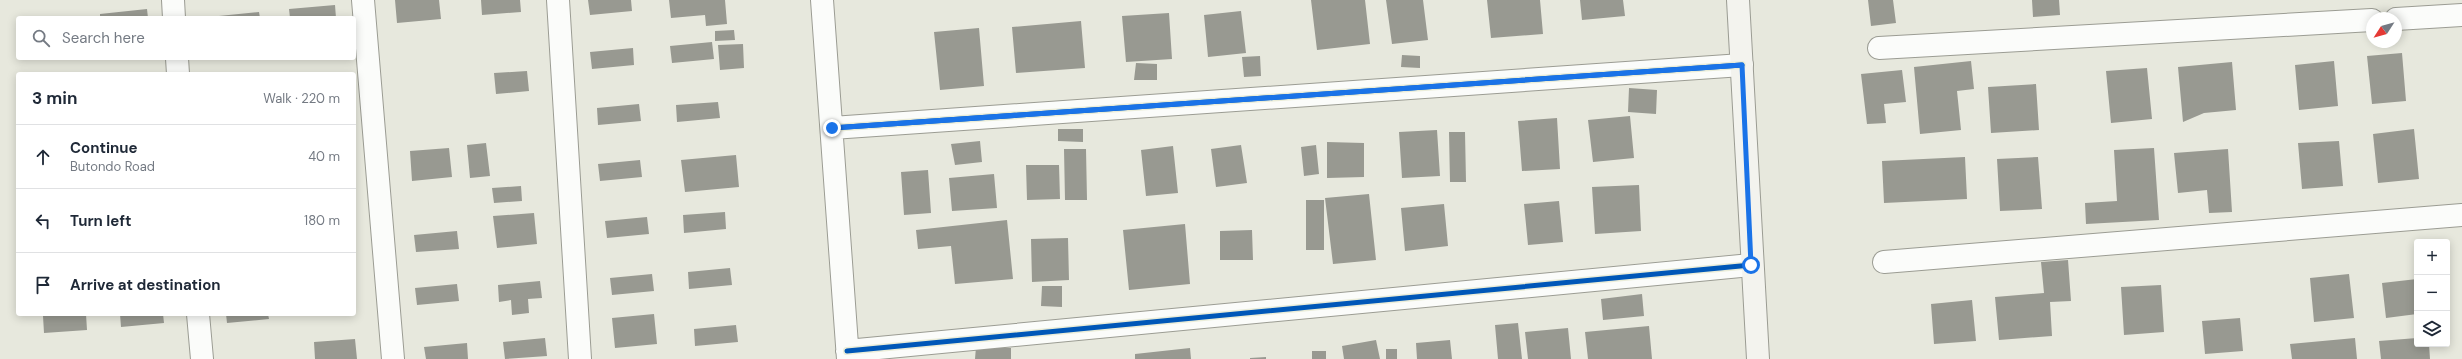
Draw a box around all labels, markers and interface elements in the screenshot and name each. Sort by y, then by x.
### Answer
north arrow [2366,12,2402,48]
search box [16,16,356,60]
icon: search [30,27,52,49]
text: Search here [62,28,145,48]
text: 3 min [32,87,77,109]
text: Walk · 220 m [263,90,340,107]
route end [823,119,841,137]
text: Continue [70,138,138,158]
icon: ahead [32,146,54,168]
text: 40 m [308,148,340,165]
text: Butondo Road [70,158,155,175]
icon: left [32,210,54,232]
text: Turn left [70,211,131,231]
text: 180 m [304,212,340,229]
map controls [2414,239,2450,347]
button: + [2414,239,2450,275]
route start [1742,256,1760,274]
icon: arrive [32,274,54,296]
text: Arrive at destination [70,275,221,295]
button: − [2414,275,2450,311]
button: layers [2414,311,2450,347]

